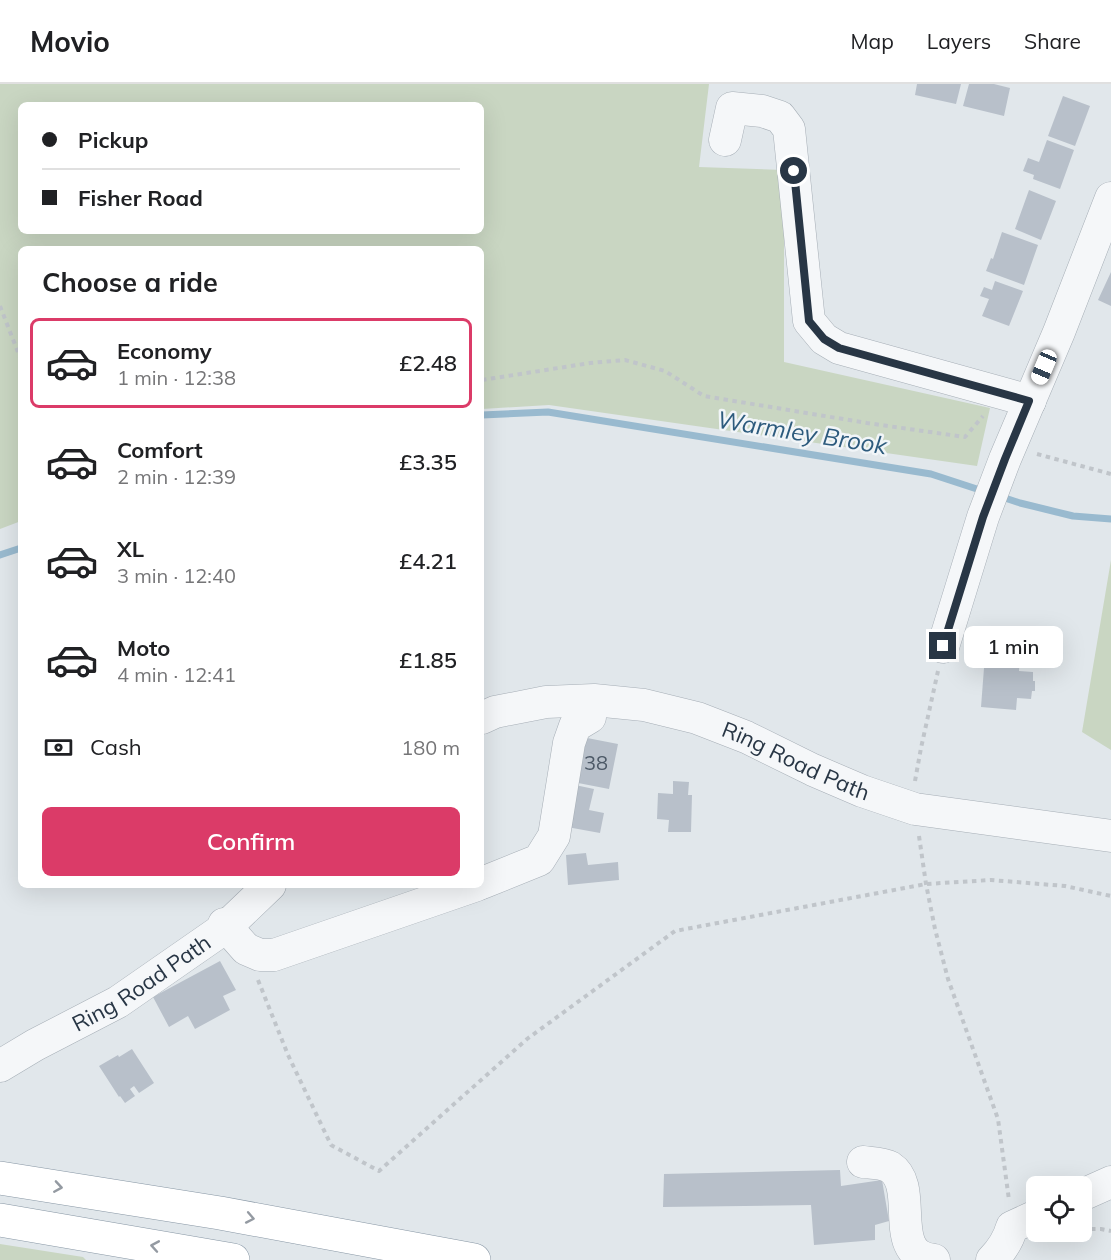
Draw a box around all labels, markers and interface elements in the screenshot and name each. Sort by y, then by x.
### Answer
text: Movio [30,24,110,59]
text: Map [851,28,894,54]
text: Layers [927,28,991,54]
text: Share [1024,28,1081,54]
text: Pickup [78,126,148,154]
route start [780,157,807,184]
text: Fisher Road [78,184,203,212]
text: Choose a ride [42,265,218,299]
icon: car [45,336,99,390]
text: Economy [117,337,212,365]
car [1029,347,1059,387]
text: £2.48 [399,349,457,377]
text: 1 min · 12:38 [117,365,236,390]
water label: Warmley Brook [715,404,890,460]
icon: car [45,435,99,489]
text: Comfort [117,436,203,464]
text: £3.35 [399,448,457,476]
text: 2 min · 12:39 [117,464,236,489]
icon: car [45,534,99,588]
text: XL [117,535,144,563]
text: £4.21 [399,547,457,575]
text: 3 min · 12:40 [117,563,236,588]
callout: 1 min [964,625,1063,667]
route end [929,632,956,659]
icon: car [45,633,99,687]
text: Moto [117,634,170,662]
text: 1 min [988,634,1039,659]
text: £1.85 [399,646,457,674]
text: 4 min · 12:41 [117,662,236,687]
street label: Ring Road Path [718,715,873,807]
icon: cash [42,731,75,764]
text: Cash [90,733,142,761]
text: 180 m [401,735,460,760]
house number: 38 [584,750,608,775]
button: Confirm [42,807,460,876]
street label: Ring Road Path [67,928,216,1038]
map controls [1026,1176,1092,1242]
button: locate [1026,1176,1092,1242]
one-way arrow [53,1181,62,1193]
one-way arrow [245,1211,255,1224]
one-way arrow [150,1241,159,1253]

